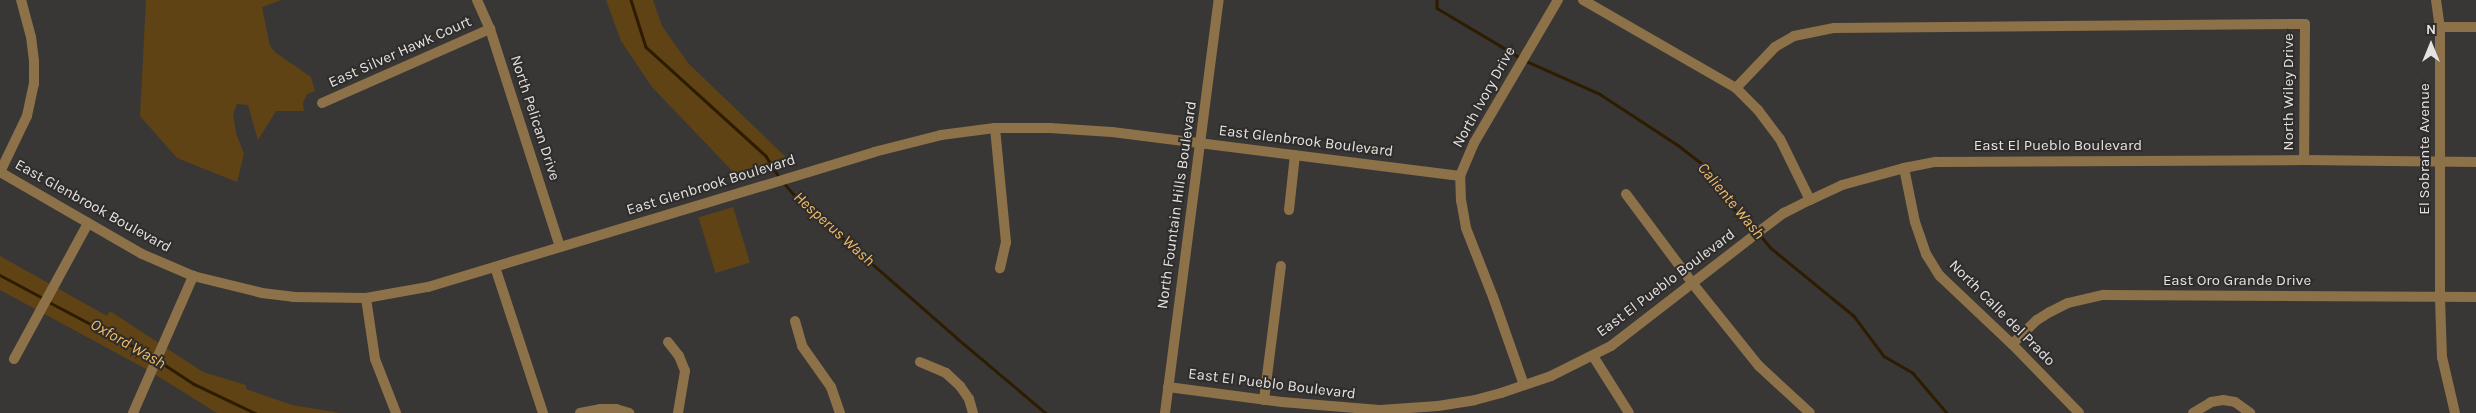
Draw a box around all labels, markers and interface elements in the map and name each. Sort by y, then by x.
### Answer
street label: East Silver Hawk Court [326,12,474,92]
north arrow [2406,20,2456,70]
text: N [2426,21,2436,38]
street label: North Wiley Drive [2280,33,2298,151]
street label: North Ivory Drive [1449,43,1519,151]
street label: North Pelican Drive [506,53,564,183]
street label: El Sobrante Avenue [2416,83,2434,215]
street label: North Fountain Hills Boulevard [1153,100,1201,310]
street label: East Glenbrook Boulevard [1218,121,1394,161]
street label: East El Pueblo Boulevard [1974,137,2142,155]
street label: East Glenbrook Boulevard [624,151,798,219]
street label: East Glenbrook Boulevard [12,156,174,256]
water label: Caliente Wash [1693,159,1769,243]
water label: Hesperus Wash [789,188,879,270]
street label: East El Pueblo Boulevard [1593,225,1739,341]
street label: North Calle del Prado [1945,256,2059,370]
street label: East Oro Grande Drive [2163,272,2311,290]
water label: Oxford Wash [87,315,169,373]
street label: East El Pueblo Boulevard [1187,365,1357,403]

